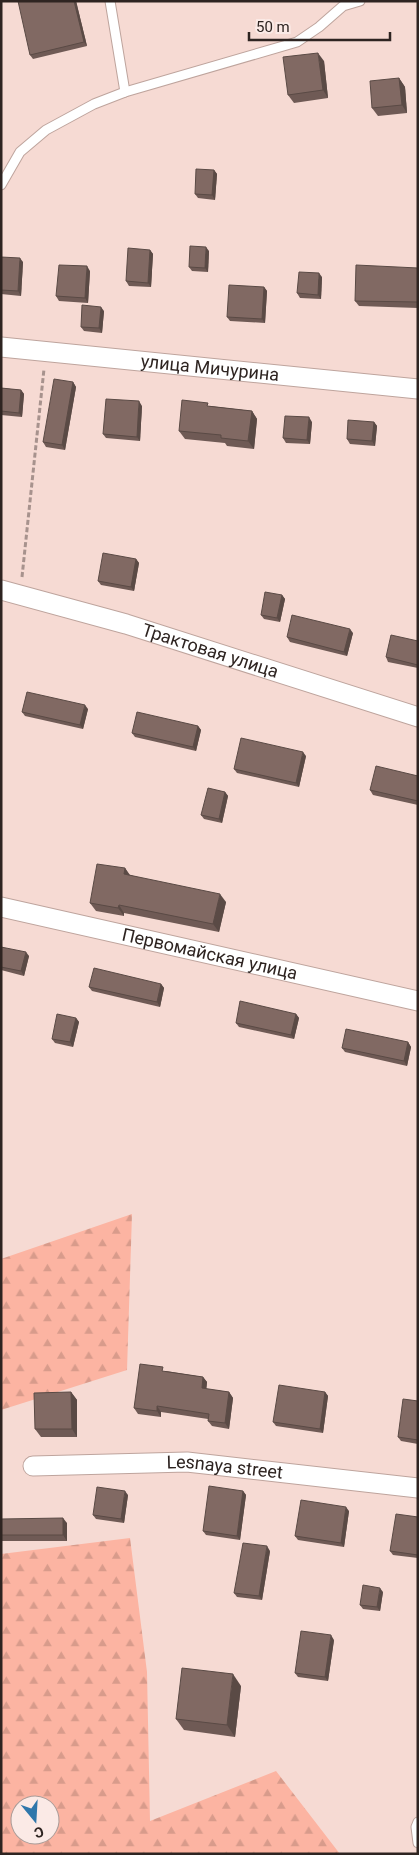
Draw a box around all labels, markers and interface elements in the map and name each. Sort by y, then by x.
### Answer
scale bar [249,10,390,42]
text: 50 m [256,18,290,36]
street label: улица Мичурина [140,350,280,385]
street label: Трактовая улица [140,619,281,682]
street label: Первомайская улица [120,924,300,984]
street label: Lesnaya street [166,1451,284,1483]
north arrow [10,1795,60,1845]
text: С [32,1823,46,1841]

